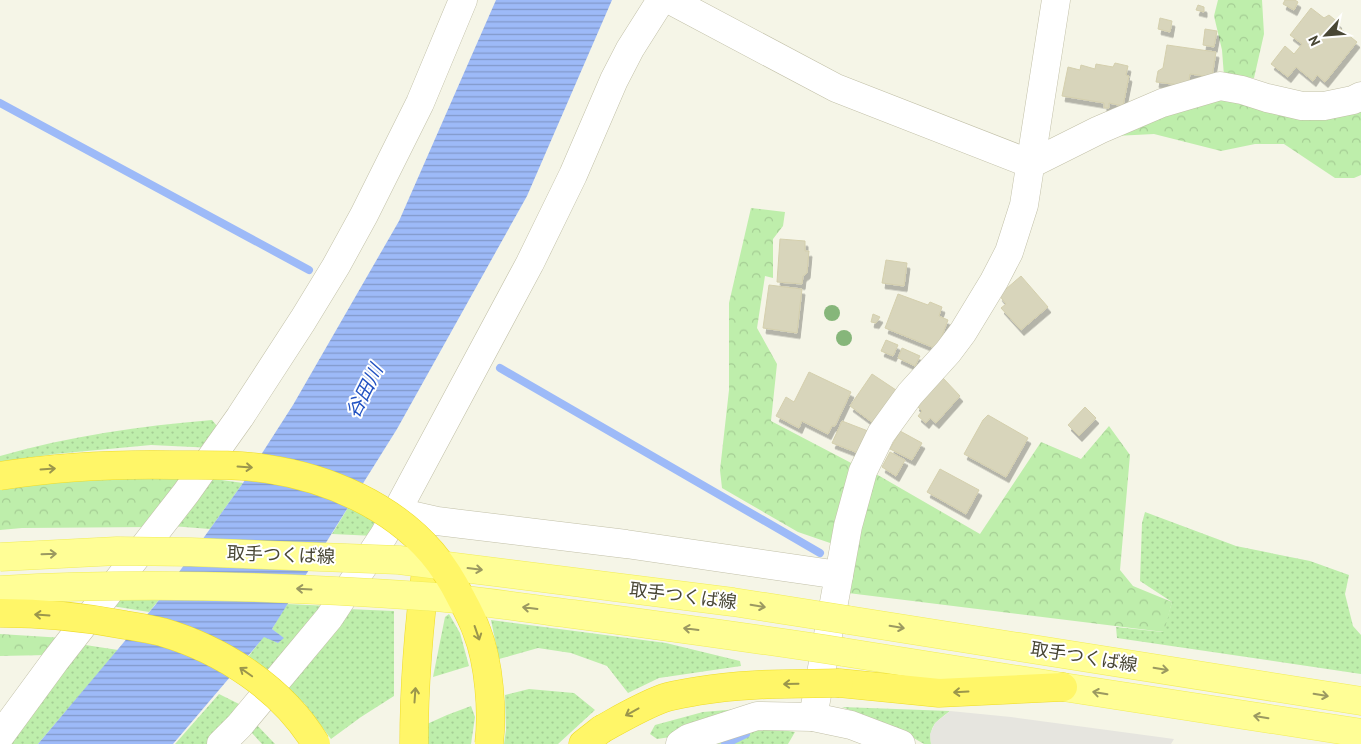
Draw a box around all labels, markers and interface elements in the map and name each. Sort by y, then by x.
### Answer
north arrow [1301,10,1351,60]
text: N [1304,33,1324,49]
water label: 谷田川 [340,358,389,422]
one-way arrow [237,463,253,472]
one-way arrow [40,465,56,474]
street label: 取手つくば線 [227,541,335,568]
one-way arrow [40,549,56,558]
one-way arrow [467,564,483,574]
street label: 取手つくば線 [628,578,738,613]
one-way arrow [296,585,312,594]
one-way arrow [749,601,765,611]
one-way arrow [522,603,538,613]
one-way arrow [34,610,50,619]
one-way arrow [888,623,904,633]
one-way arrow [473,624,482,640]
one-way arrow [683,624,699,634]
street label: 取手つくば線 [1029,637,1139,676]
one-way arrow [1152,665,1168,675]
one-way arrow [239,667,253,677]
one-way arrow [783,679,799,689]
one-way arrow [410,688,420,704]
one-way arrow [954,688,970,697]
one-way arrow [1093,688,1109,698]
one-way arrow [1313,690,1329,700]
one-way arrow [626,708,640,718]
one-way arrow [1253,712,1269,722]

